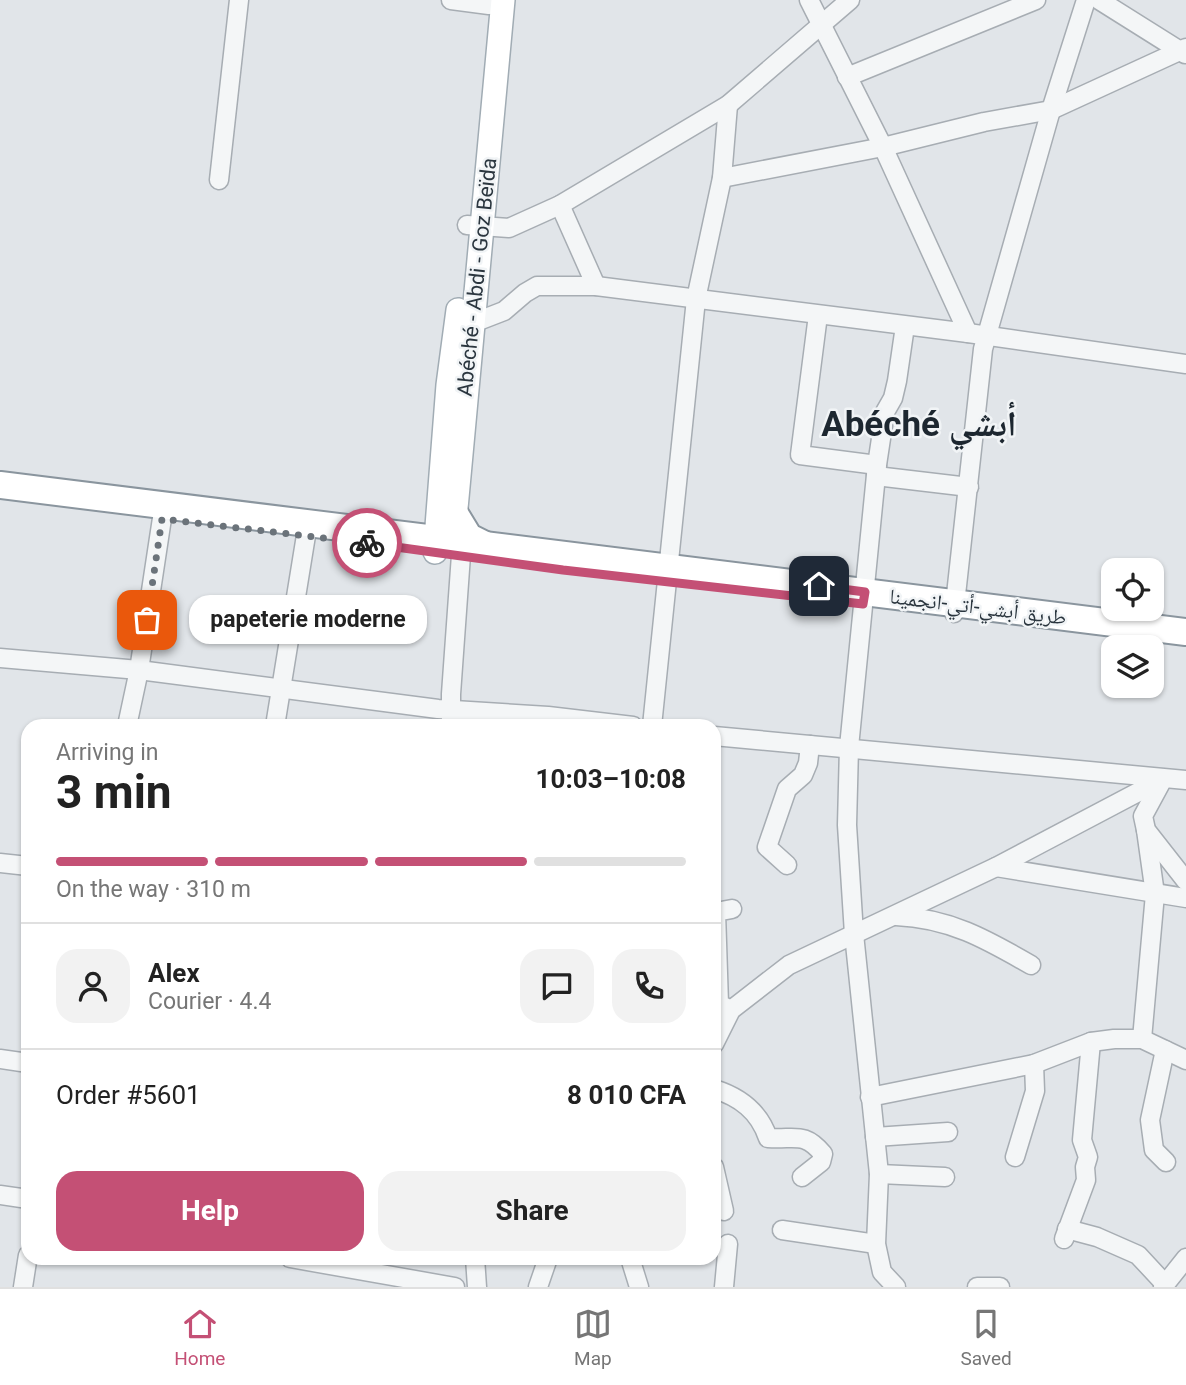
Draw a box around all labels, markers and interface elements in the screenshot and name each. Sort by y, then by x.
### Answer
street label: Abéché - Abdi - Goz Beïda [453,157,501,397]
district label: Abéché أبشي [821,401,1017,451]
courier [332,508,402,578]
icon: bike [348,524,386,562]
pin [789,556,849,616]
map controls [1101,558,1164,698]
button: locate [1101,558,1164,621]
icon: home [800,567,838,605]
street label: طريق أبشي-أتي-انجمينا [888,584,1068,634]
pin [117,590,177,650]
callout: papeterie moderne [189,596,427,644]
icon: bag [128,601,166,639]
text: papeterie moderne [210,606,406,633]
button: layers [1101,635,1164,698]
text: Arriving in [56,739,159,766]
text: 10:03–10:08 [536,764,686,794]
text: 3 min [56,765,172,819]
text: On the way · 310 m [56,876,251,903]
button: person [56,949,130,1023]
button: chat [520,949,594,1023]
button: phone [612,949,686,1023]
text: Alex [148,958,200,988]
text: Courier · 4.4 [148,988,271,1015]
text: Order #5601 [56,1080,201,1110]
text: 8 010 CFA [567,1080,686,1110]
button: Help [56,1171,364,1251]
button: Share [378,1171,686,1251]
tab: Home [174,1305,225,1370]
tab: Map [574,1305,612,1370]
tab: Saved [960,1305,1012,1370]

